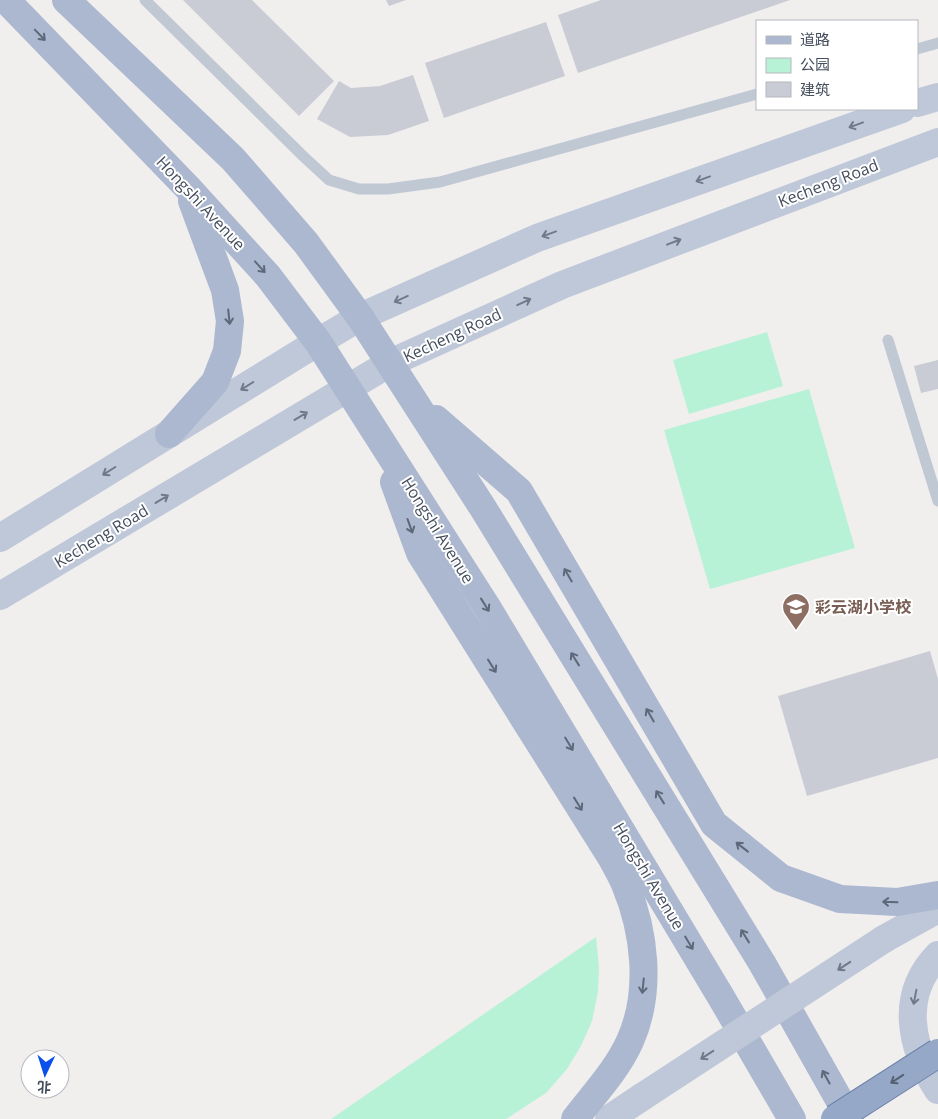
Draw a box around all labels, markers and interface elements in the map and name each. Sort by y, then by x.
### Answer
legend [756,20,918,110]
one-way arrow [34,29,46,41]
text: 道路 [800,29,830,49]
text: 公园 [800,54,830,74]
text: 建筑 [800,79,830,99]
one-way arrow [848,121,864,130]
street label: Hongshi Avenue [152,151,250,255]
street label: Kecheng Road [775,154,881,212]
one-way arrow [695,175,711,185]
one-way arrow [542,230,558,239]
one-way arrow [666,237,682,246]
one-way arrow [254,261,266,274]
one-way arrow [394,295,409,305]
one-way arrow [516,297,531,306]
street label: Kecheng Road [399,303,505,367]
one-way arrow [224,308,234,324]
one-way arrow [240,380,254,391]
one-way arrow [294,410,308,420]
one-way arrow [102,467,116,477]
street label: Hongshi Avenue [397,473,479,587]
one-way arrow [154,494,168,504]
street label: Kecheng Road [50,499,152,573]
one-way arrow [406,518,415,533]
one-way arrow [563,568,573,582]
school or university icon: 彩云湖小学校 [781,592,811,631]
place label: 彩云湖小学校 [815,596,912,618]
one-way arrow [480,597,490,611]
one-way arrow [569,652,579,666]
one-way arrow [487,659,497,673]
one-way arrow [645,708,655,723]
one-way arrow [564,736,574,750]
one-way arrow [654,791,664,805]
one-way arrow [573,796,583,810]
street label: Hongshi Avenue [608,818,690,934]
one-way arrow [736,841,749,852]
one-way arrow [882,897,898,907]
one-way arrow [739,929,749,943]
one-way arrow [684,936,694,950]
one-way arrow [837,961,851,971]
one-way arrow [638,978,648,994]
one-way arrow [910,989,920,1005]
north arrow [20,1049,70,1099]
one-way arrow [701,1050,715,1060]
one-way arrow [820,1070,830,1084]
one-way arrow [890,1074,904,1084]
text: 北 [36,1078,52,1097]

